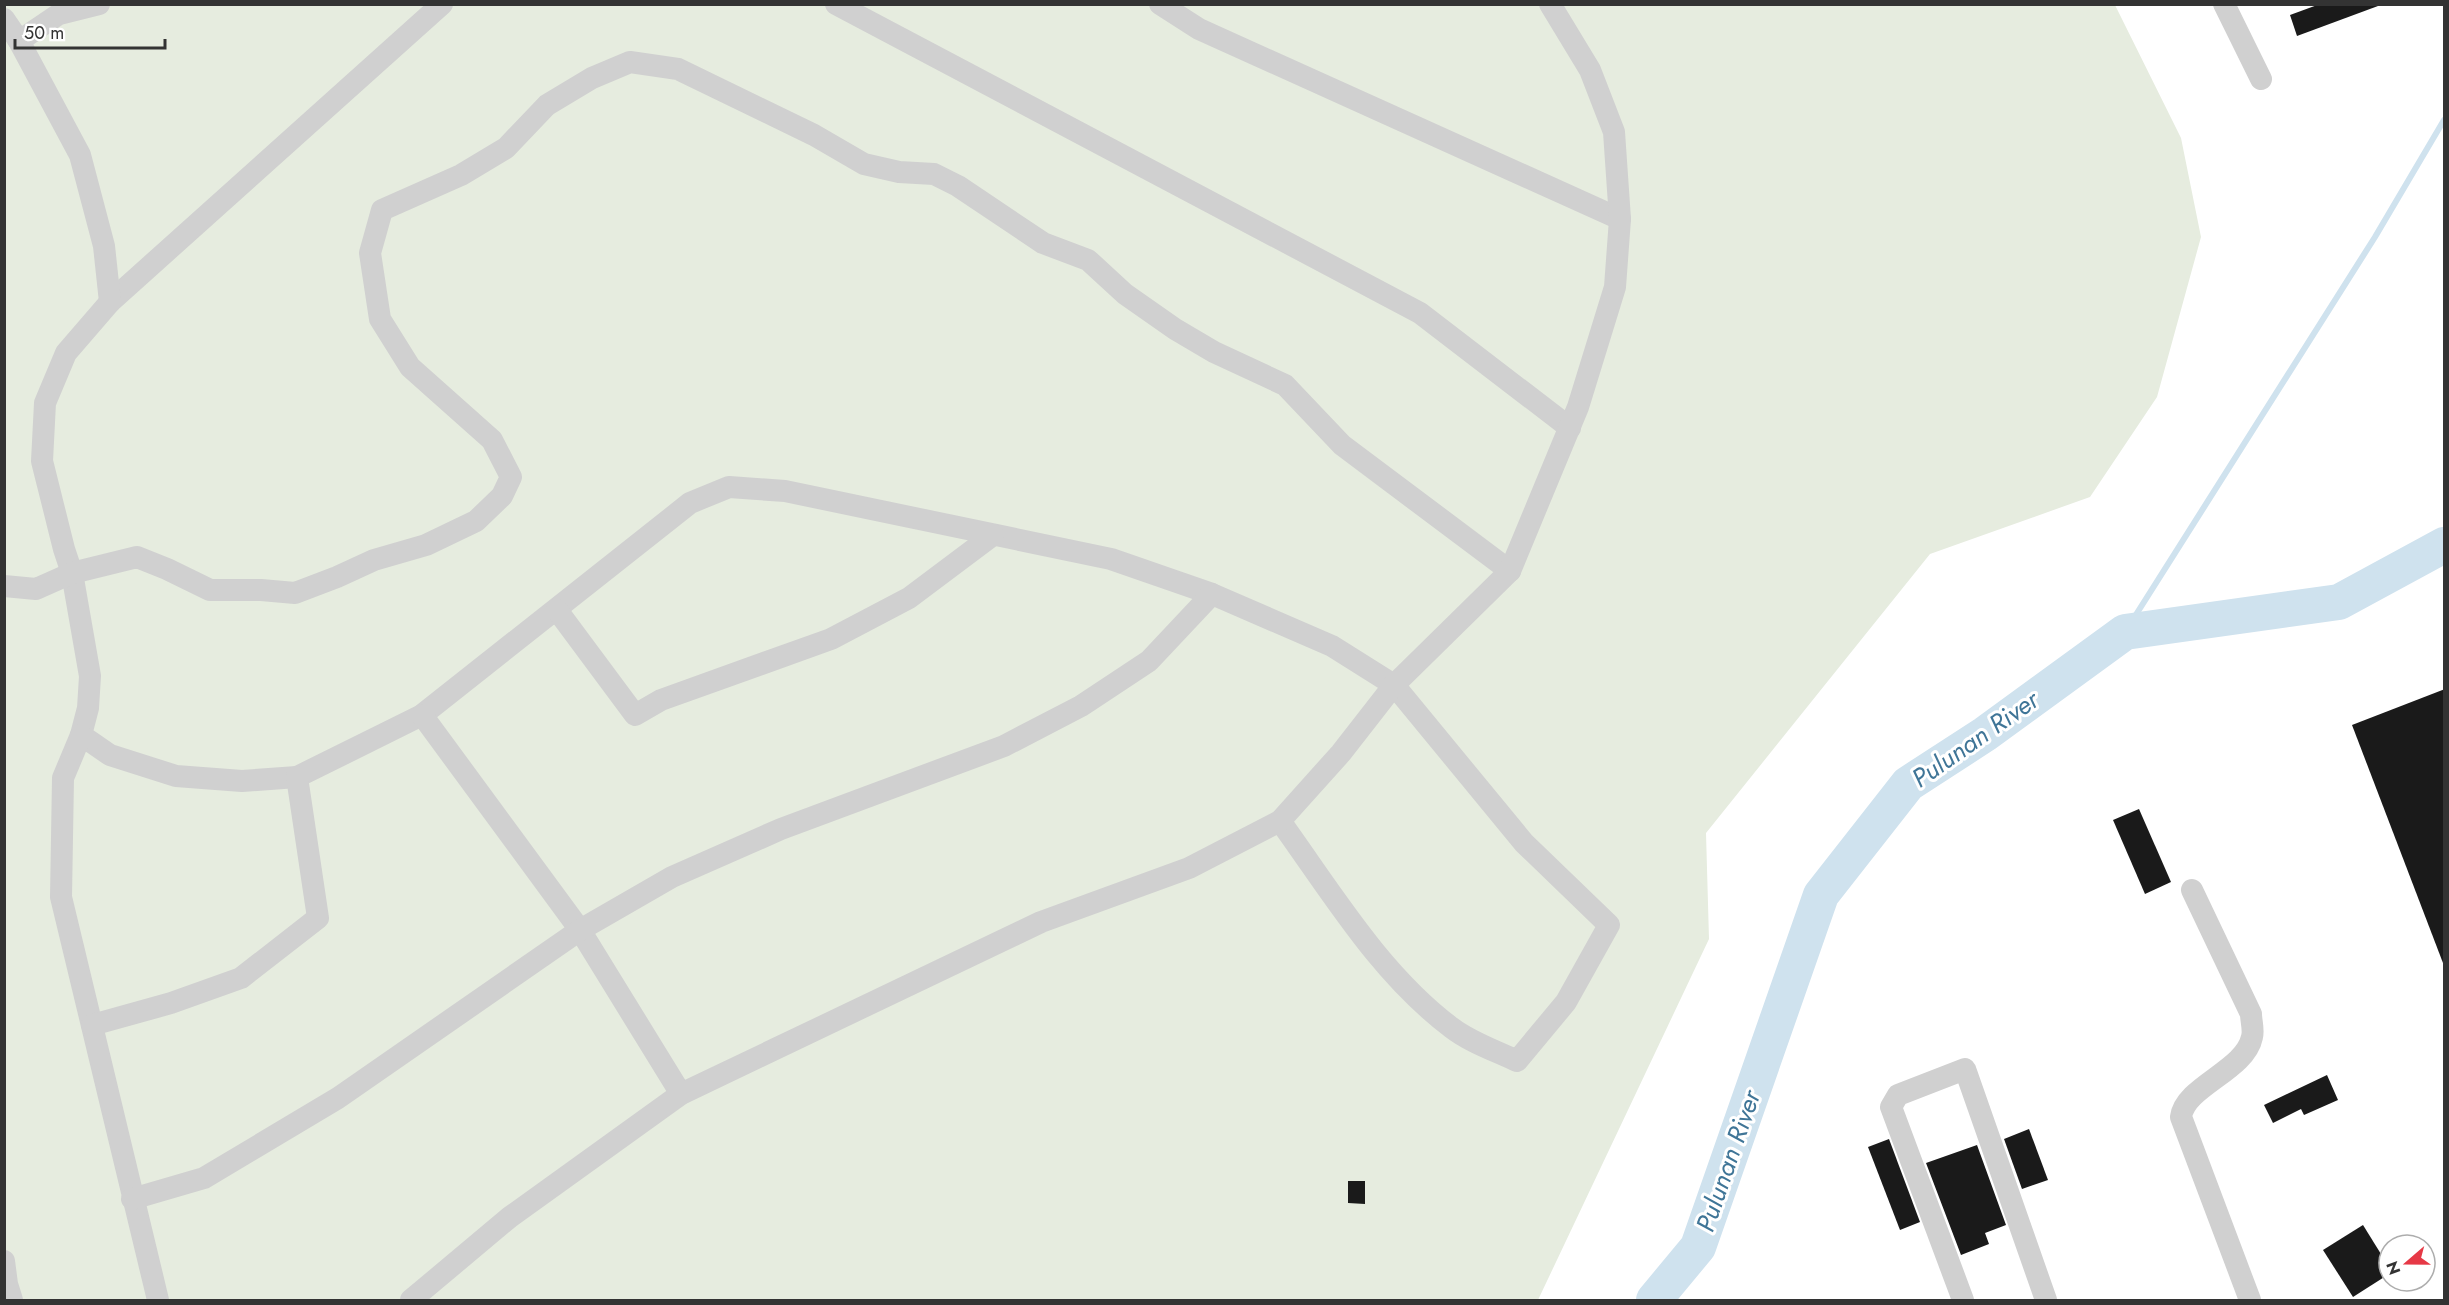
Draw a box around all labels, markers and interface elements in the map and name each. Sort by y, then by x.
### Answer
scale bar [15,12,165,50]
text: 50 m [24,20,64,46]
water label: Pulunan River [1904,680,2047,797]
water label: Pulunan River [1686,1084,1770,1237]
north arrow [2377,1233,2437,1293]
text: N [2380,1258,2406,1278]

